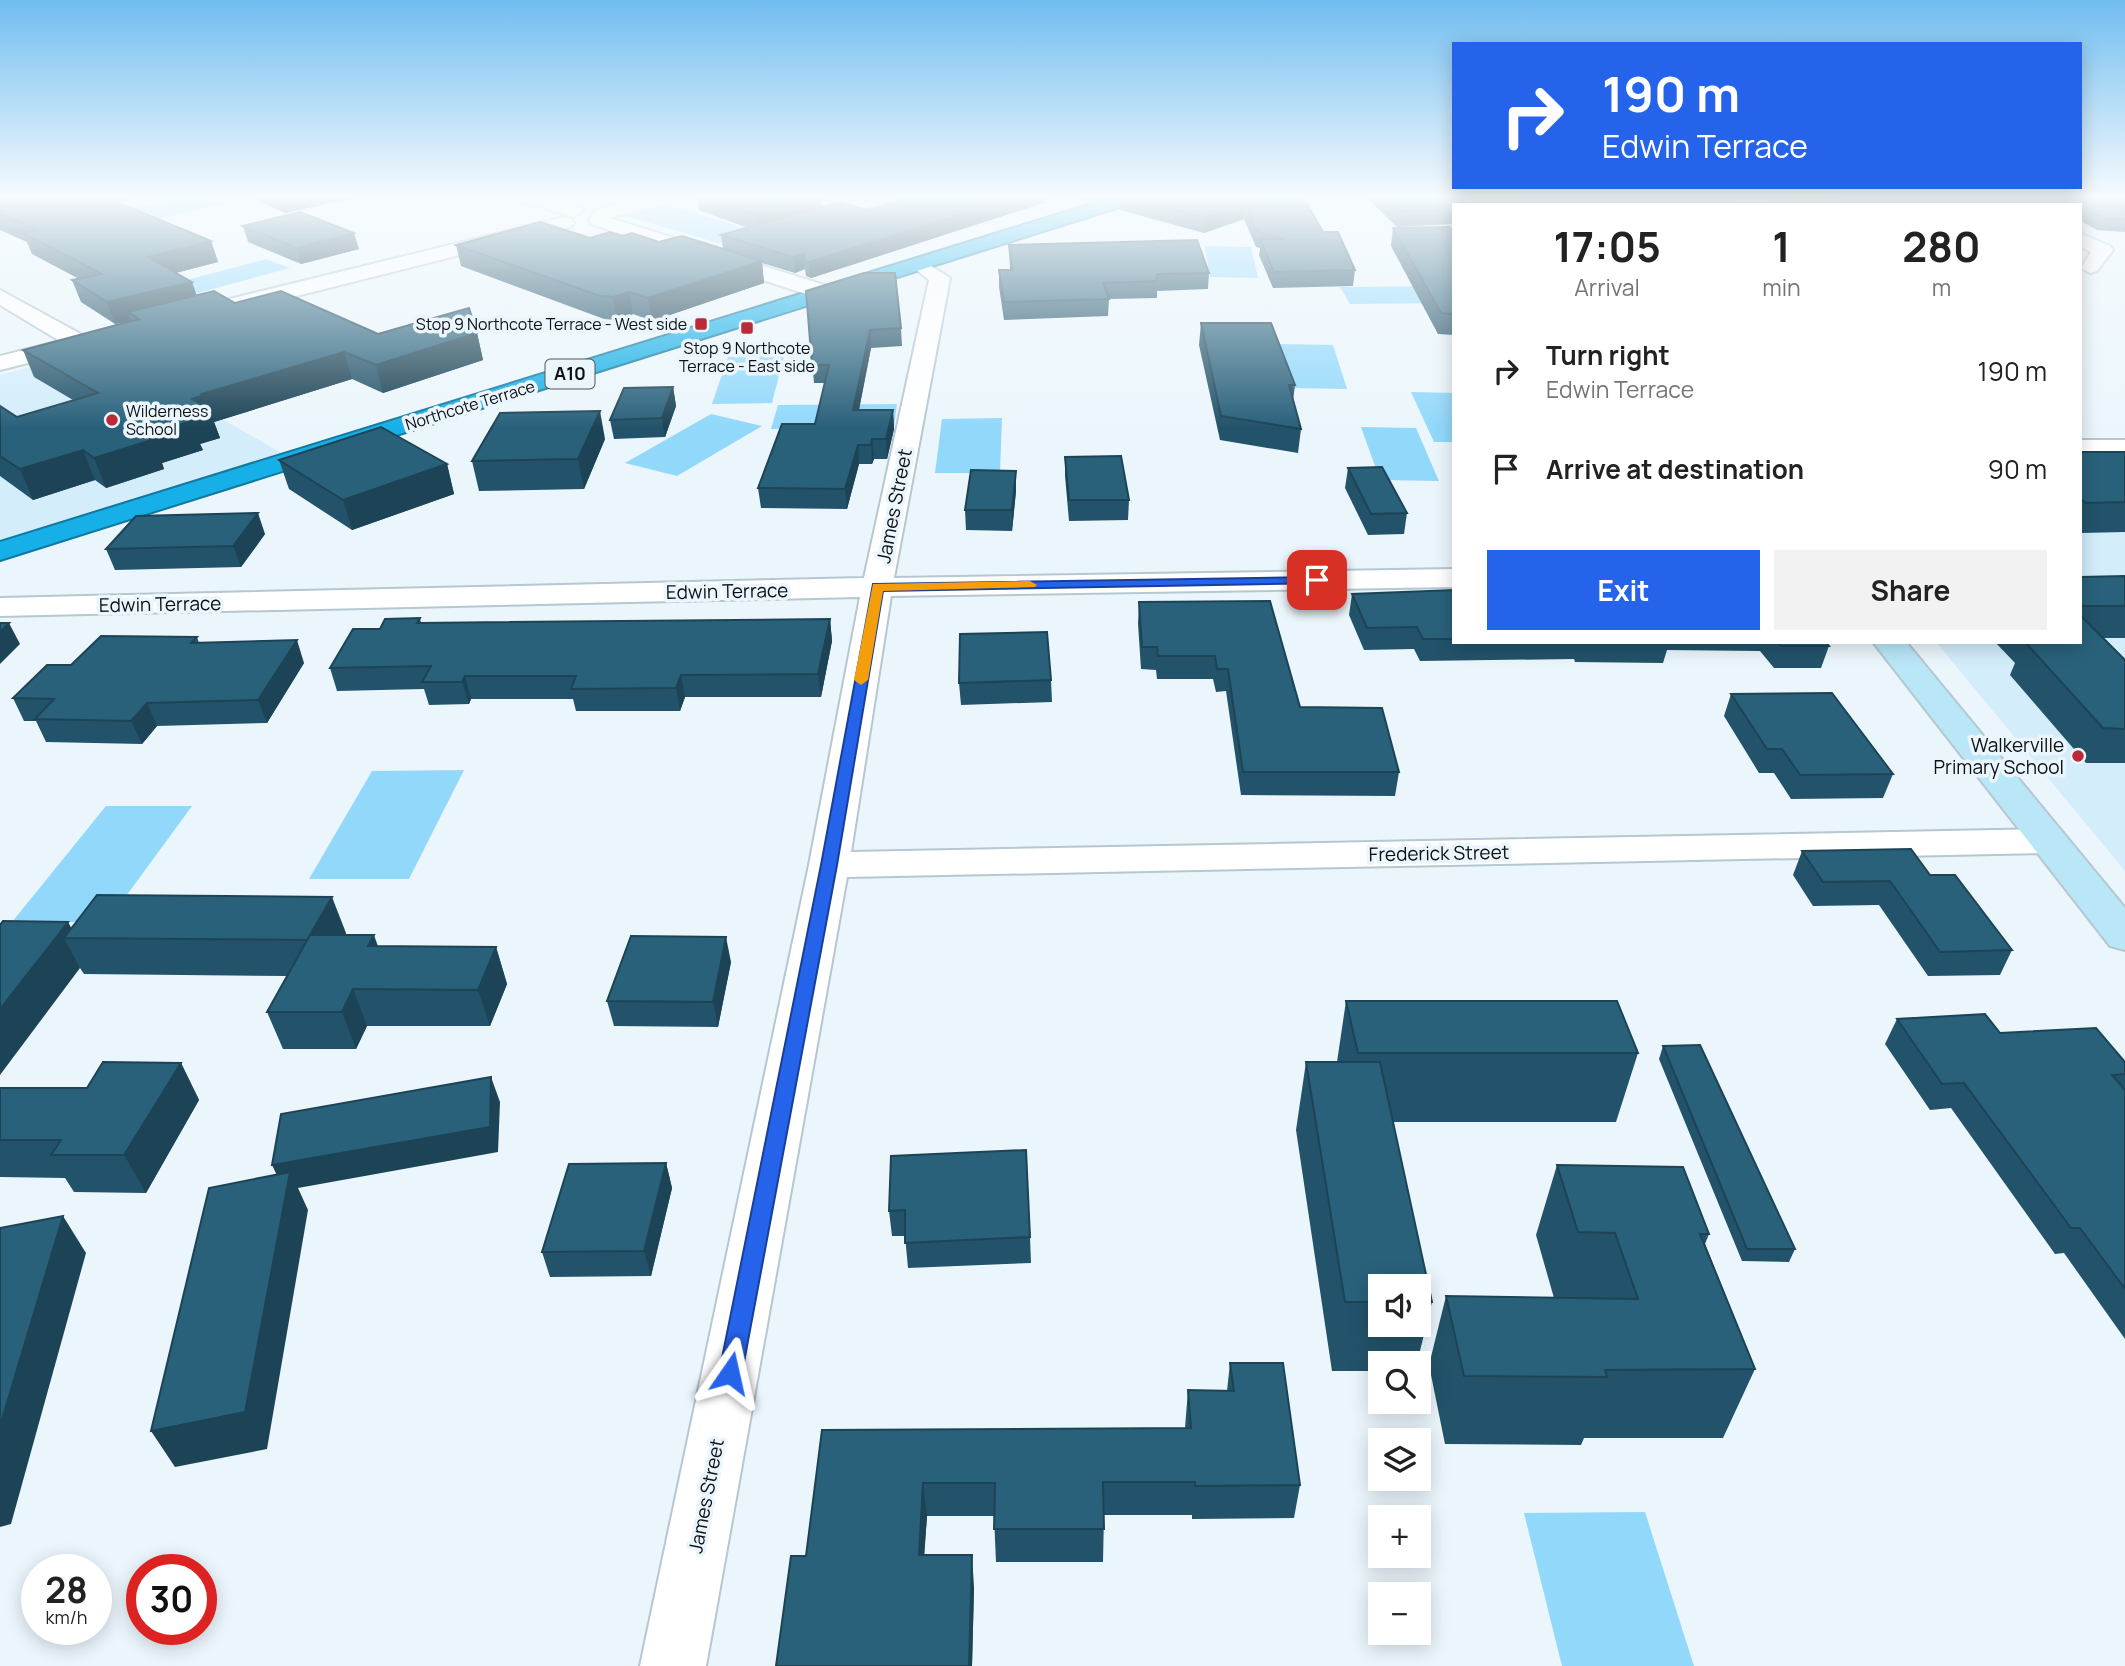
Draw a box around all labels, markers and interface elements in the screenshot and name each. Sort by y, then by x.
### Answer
text: 190 m [1602,60,1740,127]
icon: right [1487,70,1578,161]
text: Edwin Terrace [1602,124,1808,168]
text: 17:05 [1553,217,1661,275]
text: 1 [1772,217,1791,275]
text: 280 [1902,217,1981,275]
text: Arrival [1574,271,1640,303]
text: min [1762,271,1801,303]
text: m [1932,271,1951,303]
place label: Stop 9 Northcote Terrace - West side [416,313,687,335]
marker: Stop 9 Northcote Terrace - West side [693,316,709,332]
marker: Stop 9 Northcote Terrace - East side [739,320,755,336]
place label: Stop 9 Northcote Terrace - East side [679,337,815,377]
text: Turn right [1546,337,1670,373]
icon: right [1487,352,1525,390]
text: 190 m [1978,353,2047,389]
road number: A10 [546,360,594,388]
text: Edwin Terrace [1546,373,1694,405]
street label: Northcote Terrace [402,375,538,435]
place label: Wilderness School [126,400,208,440]
marker: Wilderness School [104,412,120,428]
street label: James Street [870,447,918,565]
icon: arrive [1487,450,1525,488]
text: Arrive at destination [1546,451,1804,487]
text: 90 m [1988,451,2047,487]
pin [1287,550,1347,610]
button: Exit [1487,550,1760,630]
button: Share [1774,550,2047,630]
icon: arrive [1298,561,1336,599]
street label: Edwin Terrace [666,577,788,605]
street label: Edwin Terrace [99,590,221,618]
place label: Walkerville Primary School [1934,732,2064,780]
marker: Walkerville Primary School [2070,748,2086,764]
street label: Frederick Street [1369,839,1509,867]
map controls [1368,1274,1431,1645]
button: sound [1368,1274,1431,1337]
position arrow [693,1336,767,1410]
button: search [1368,1351,1431,1414]
button: layers [1368,1428,1431,1491]
street label: James Street [682,1437,730,1555]
button: + [1368,1505,1431,1568]
speed limit sign: 30 [126,1554,217,1645]
text: 28 [45,1566,88,1614]
button: − [1368,1582,1431,1645]
text: km/h [46,1605,87,1629]

